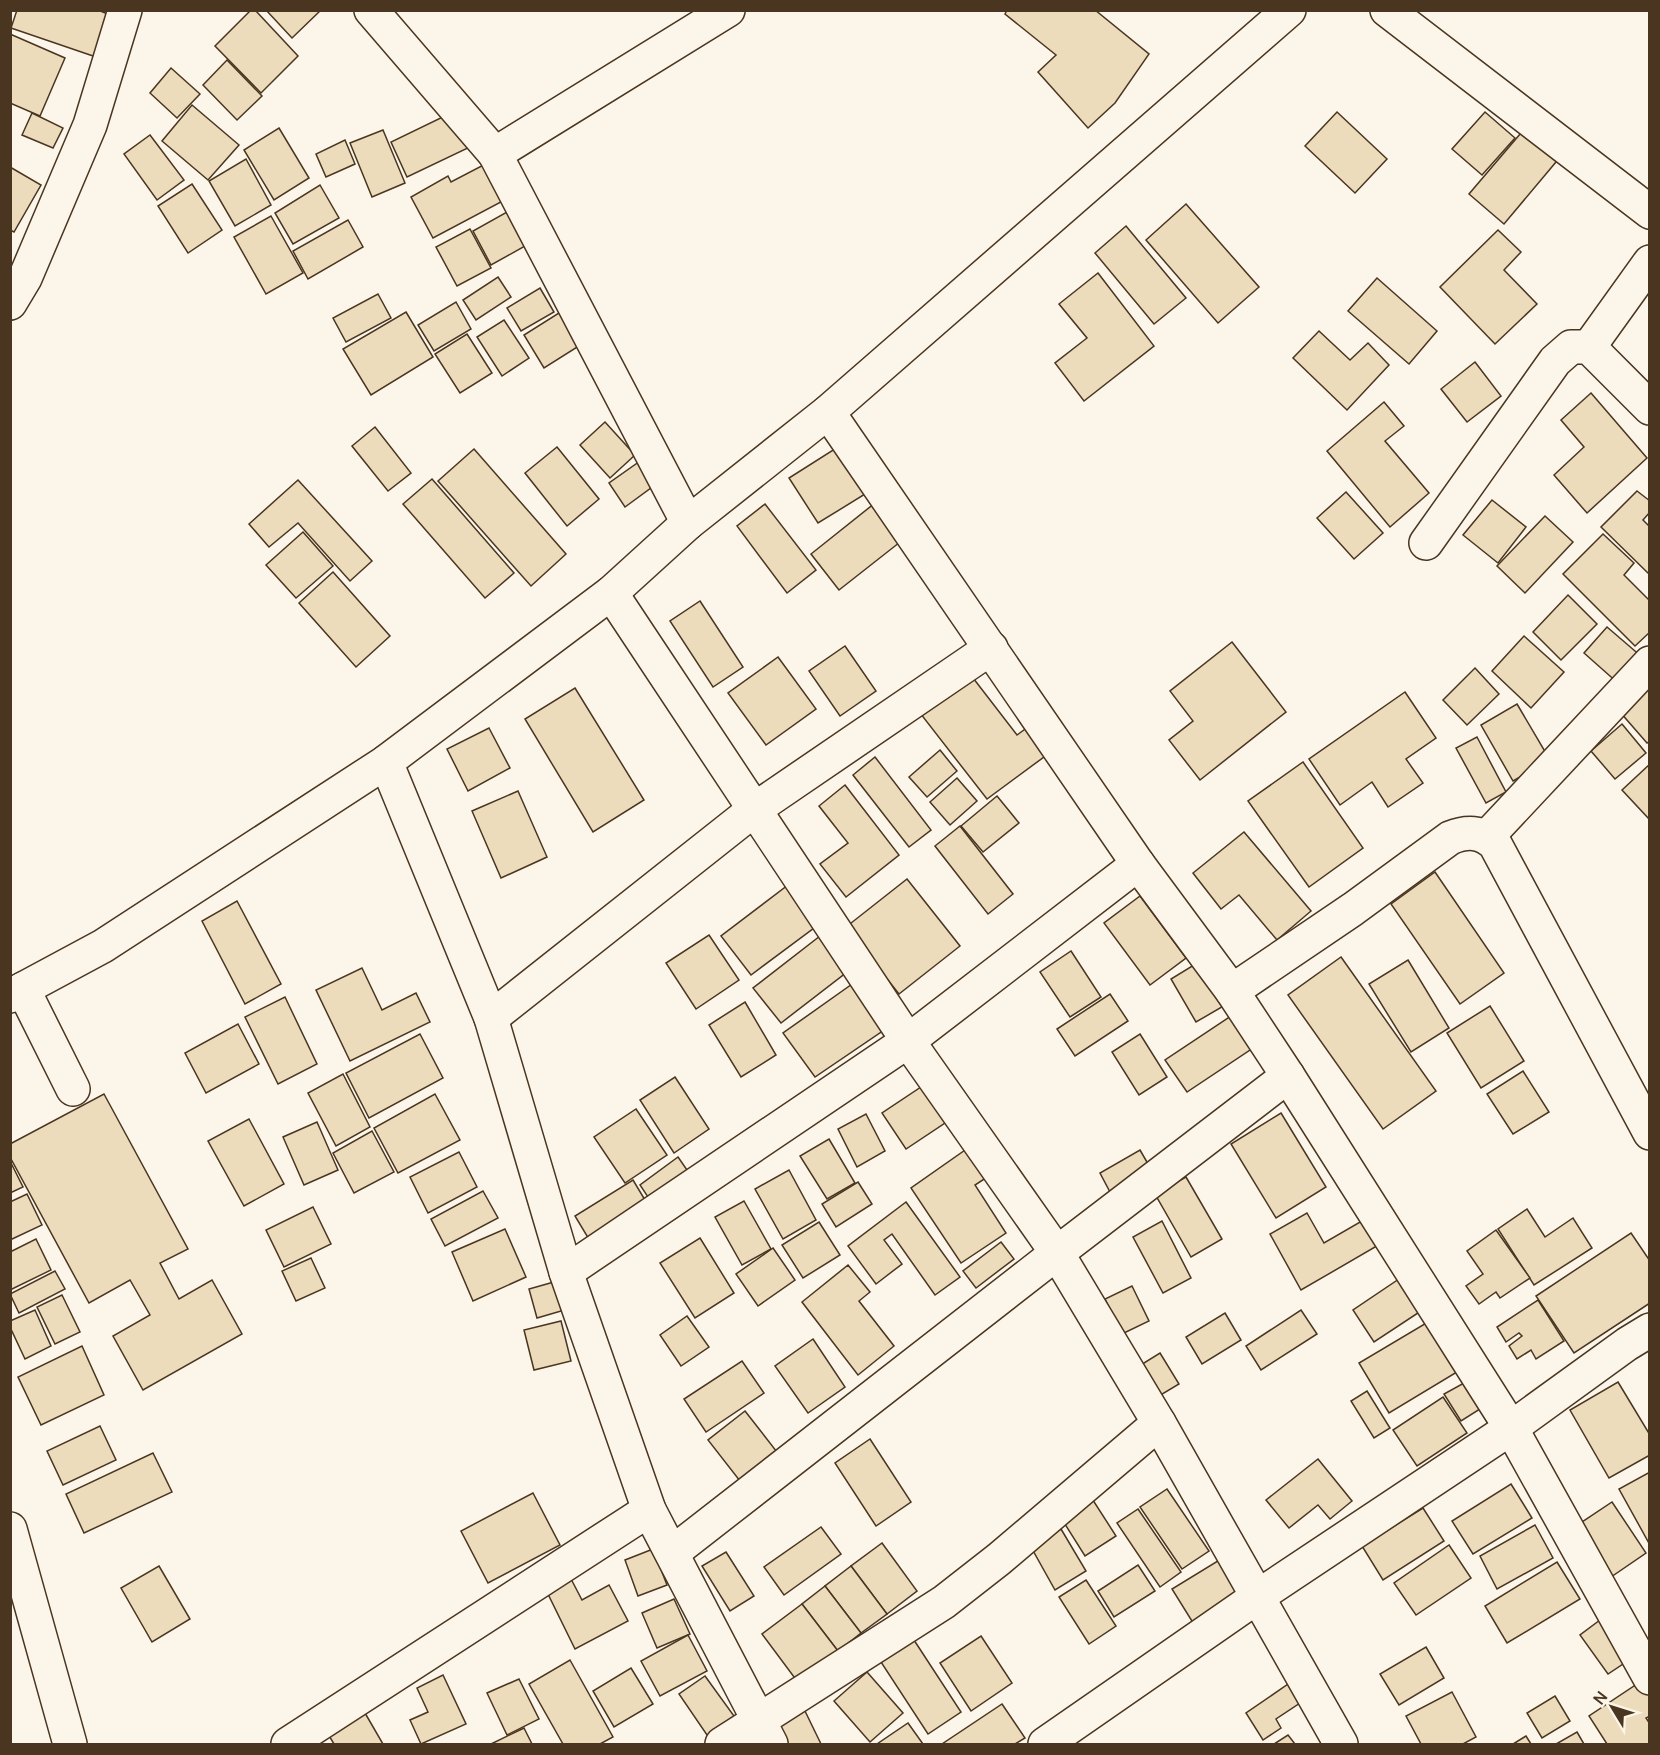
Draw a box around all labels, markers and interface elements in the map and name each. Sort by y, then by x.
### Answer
north arrow [1582,1677,1642,1737]
text: N [1588,1686,1612,1709]

